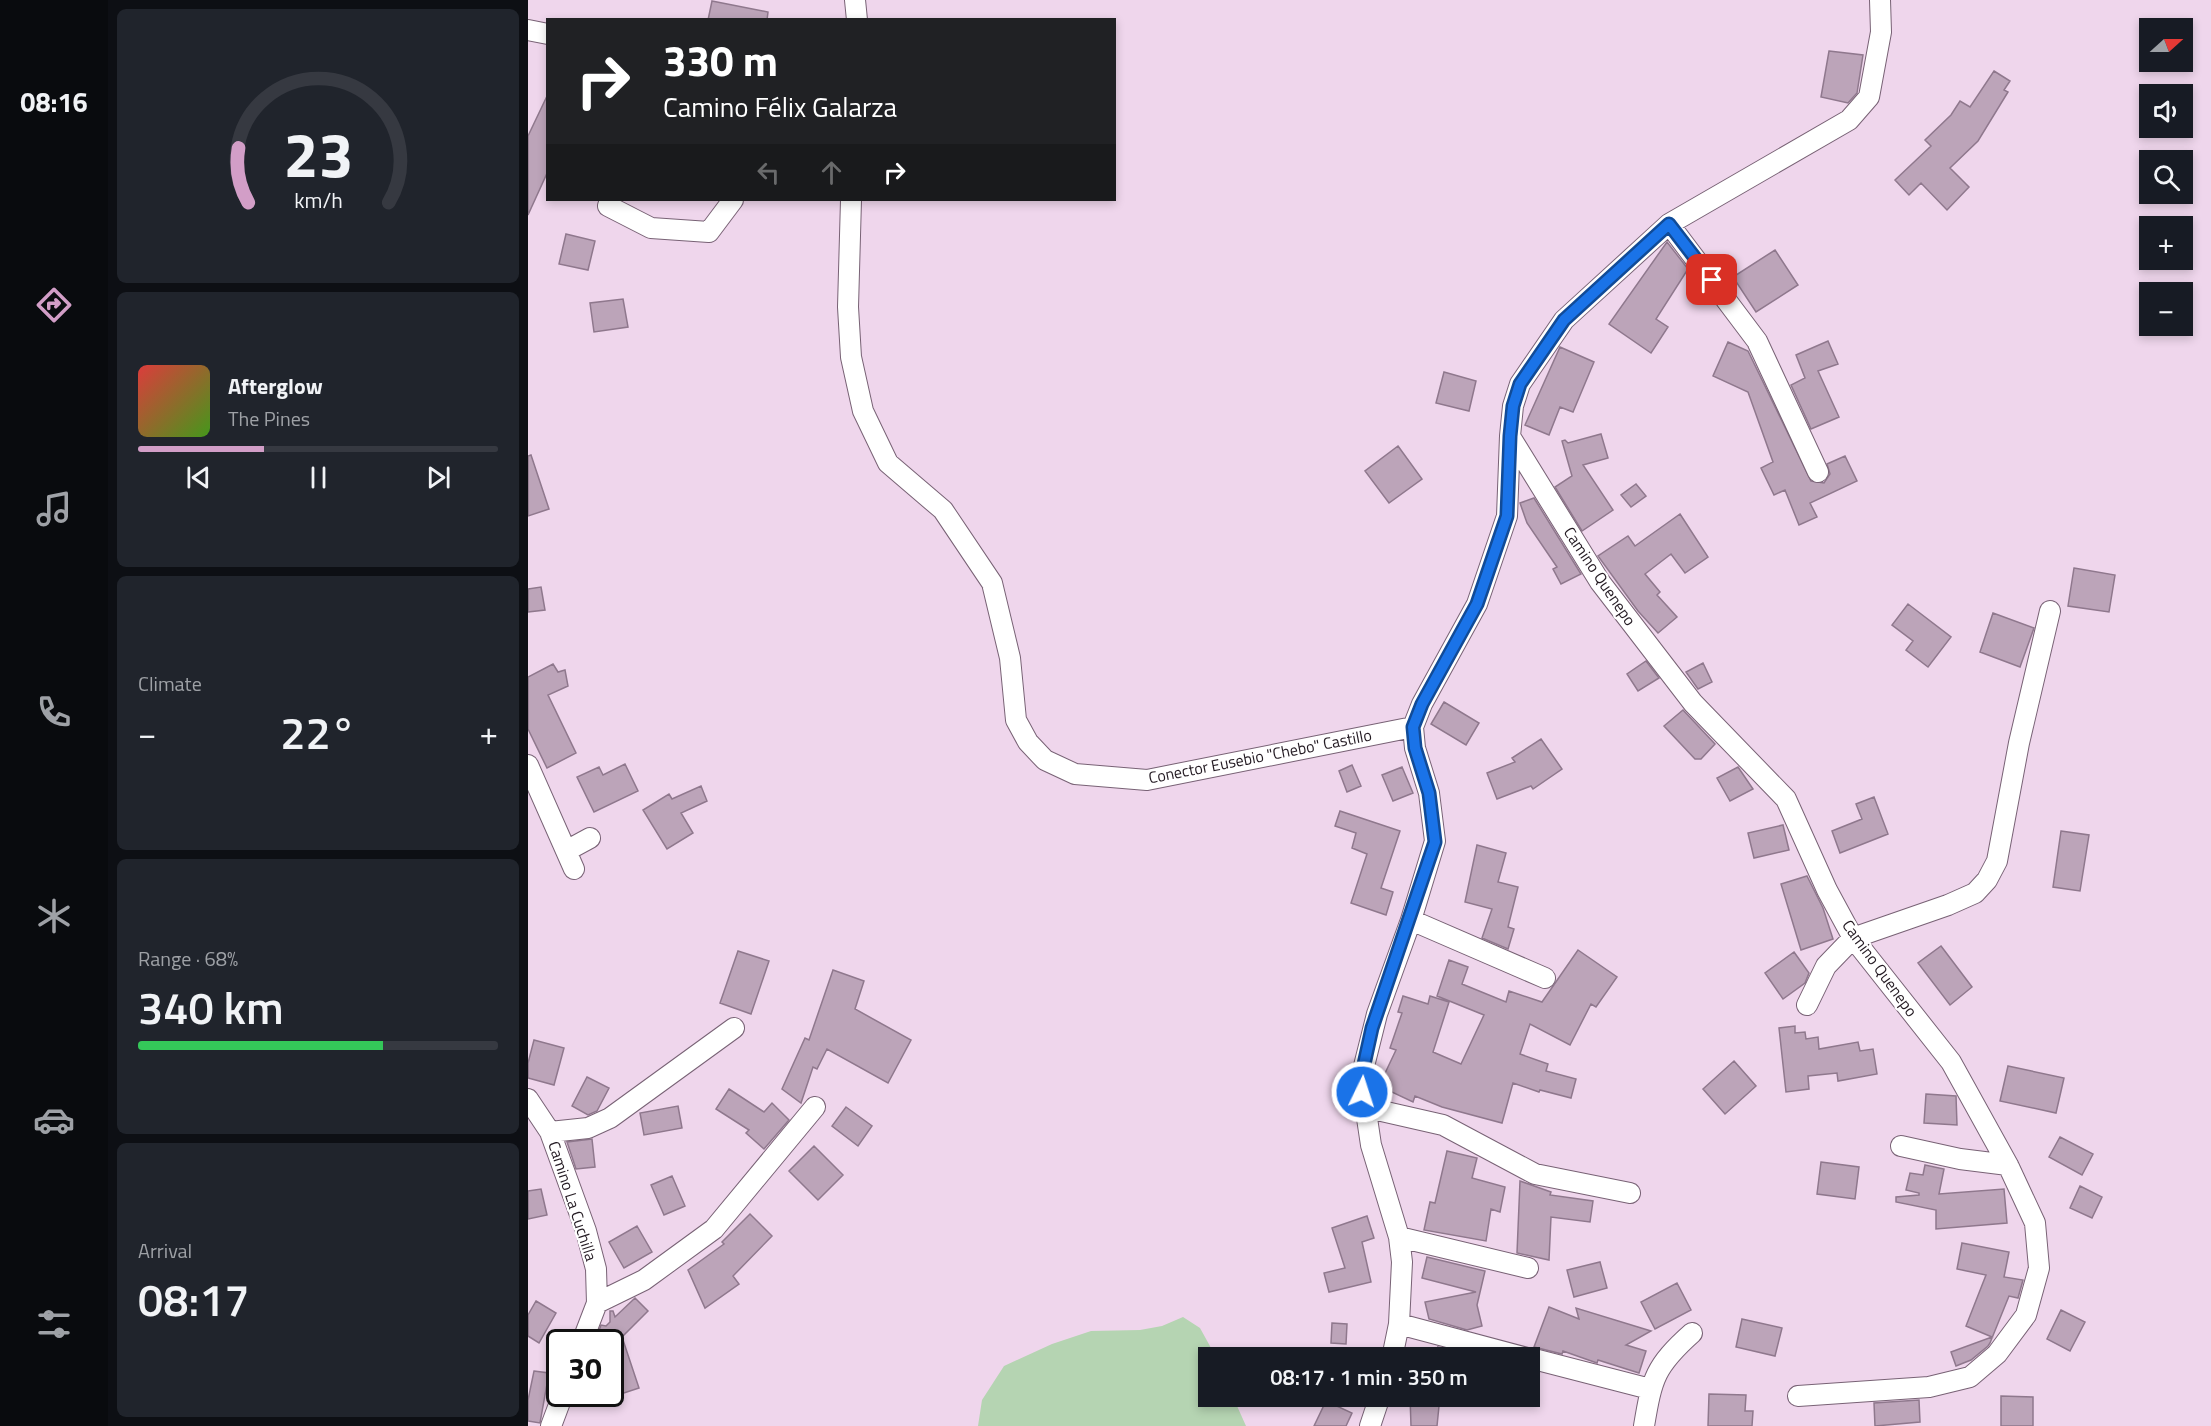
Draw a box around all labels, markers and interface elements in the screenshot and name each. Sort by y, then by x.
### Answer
north arrow [2139,18,2193,72]
map controls [2139,18,2193,336]
text: 330 m [663,28,778,92]
icon: right [564,42,642,120]
text: 08:16 [20,81,88,122]
button: sound [2139,84,2193,138]
text: Camino Félix Galarza [663,86,897,127]
text: 23 [283,106,353,201]
button: search [2139,150,2193,204]
icon: left [752,156,785,189]
icon: ahead [815,156,848,189]
icon: right [878,156,911,189]
text: km/h [294,185,342,217]
button: + [2139,216,2193,270]
pin [1686,254,1737,305]
icon: arrive [1695,263,1728,296]
button: − [2139,282,2193,336]
icon: directions [33,284,75,326]
text: Afterglow [228,369,323,403]
text: The Pines [228,403,310,434]
icon: previous [182,461,215,494]
icon: pause [302,461,335,494]
icon: next [422,461,455,494]
icon: music [33,488,75,530]
street label: Camino Quenepo [1558,522,1642,630]
text: Climate [138,668,202,699]
icon: phone [33,691,75,733]
text: 22° [280,698,356,766]
text: − [138,708,156,758]
text: + [480,708,498,758]
street label: Conector Eusebio "Chebo" Castillo [1146,723,1374,789]
icon: climate [33,895,75,937]
street label: Camino Quenepo [1837,914,1923,1022]
text: Range · 68% [138,943,238,974]
text: 340 km [138,973,284,1041]
position arrow [1330,1060,1394,1124]
icon: car [33,1099,75,1141]
street label: Camino La Cuchilla [542,1138,604,1264]
text: Arrival [138,1235,192,1266]
text: 08:17 [138,1265,250,1333]
icon: filters [33,1303,75,1345]
speed limit sign: 30 [546,1329,624,1407]
text: 08:17 · 1 min · 350 m [1270,1360,1468,1394]

